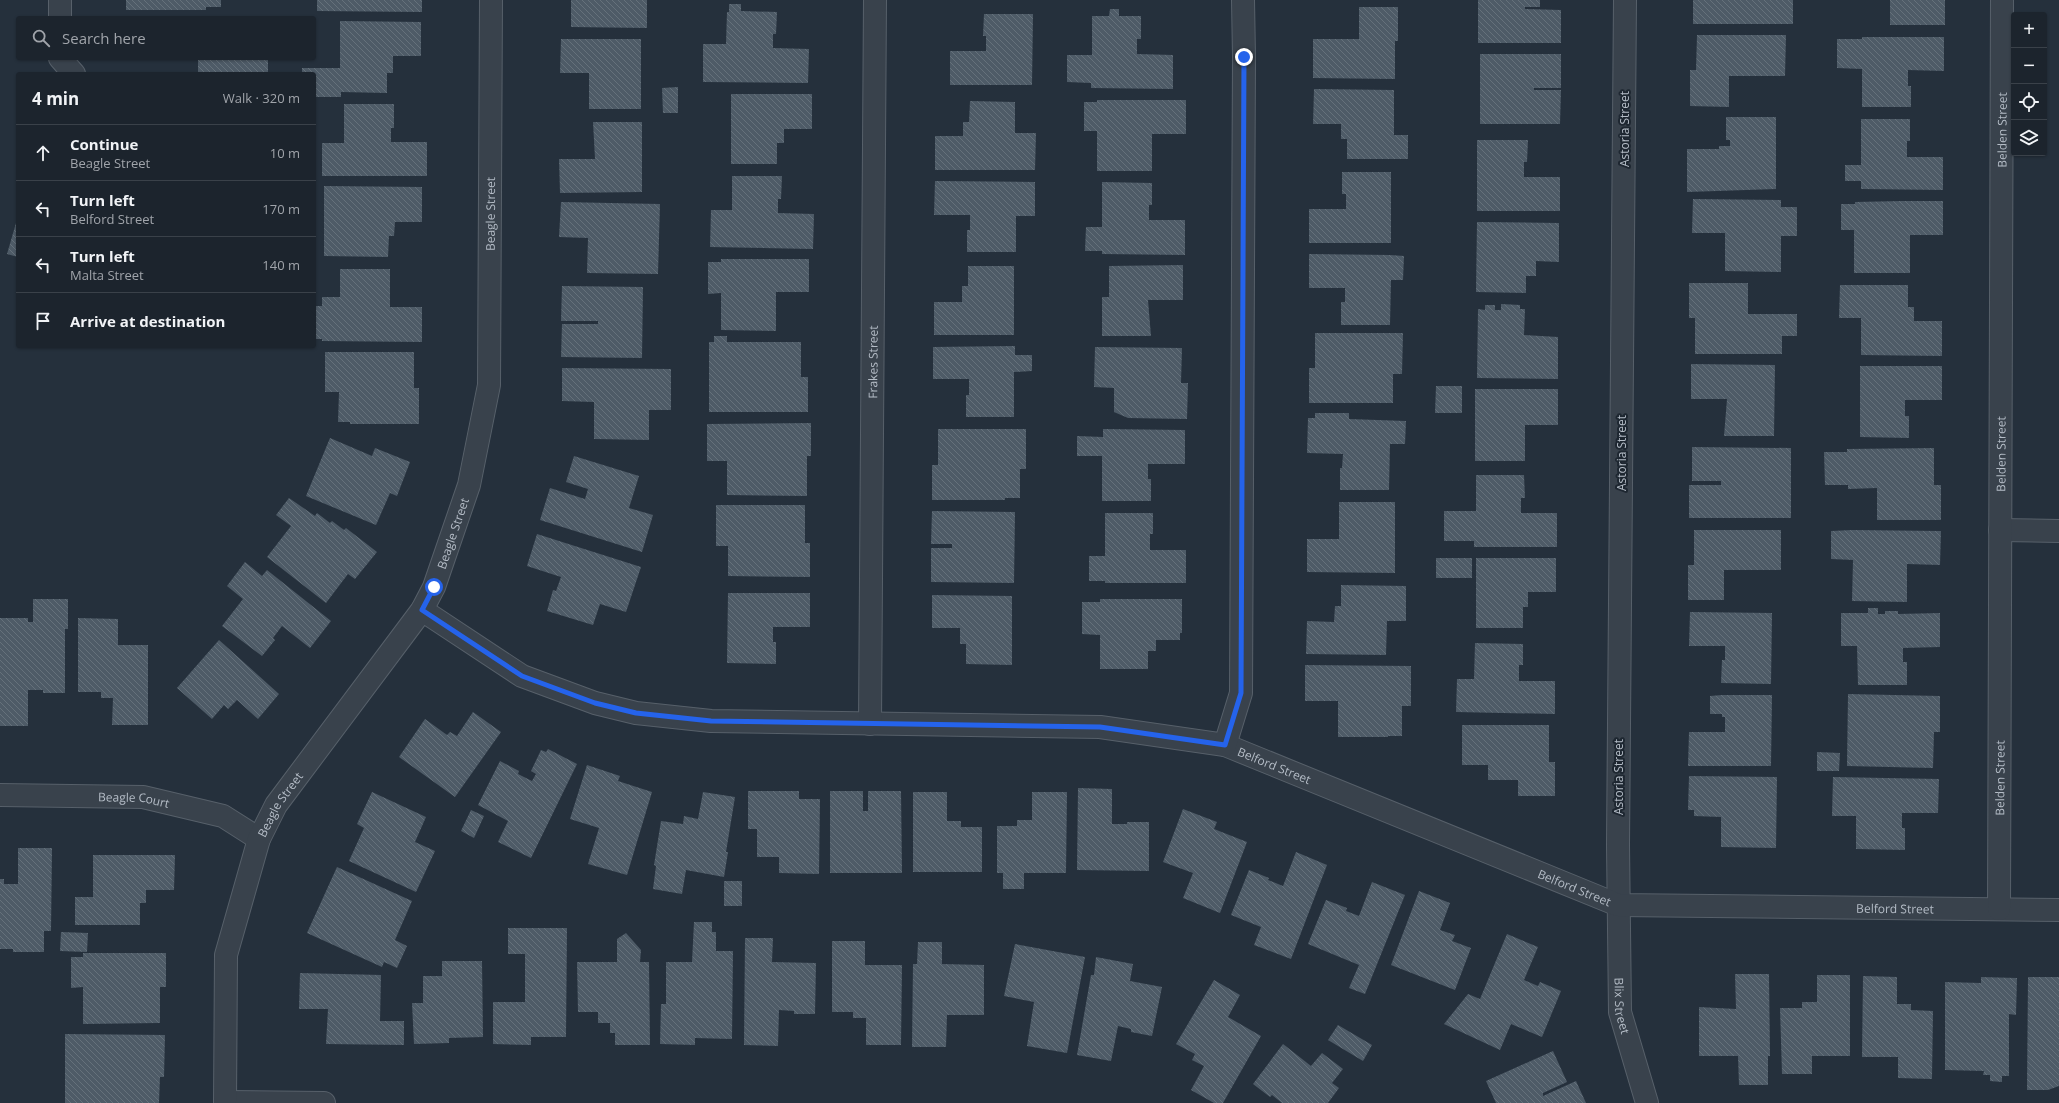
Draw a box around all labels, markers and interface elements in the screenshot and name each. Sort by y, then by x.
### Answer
map controls [2011,12,2047,156]
button: + [2011,12,2047,48]
search box [16,16,316,60]
icon: search [30,27,52,49]
text: Search here [62,28,146,48]
route end [1235,48,1253,66]
button: − [2011,48,2047,84]
button: locate [2011,84,2047,120]
text: 4 min [32,87,79,110]
text: Walk · 320 m [223,89,300,107]
street label: Astoria Street [1616,91,1633,167]
street label: Belden Street [1993,92,2010,168]
button: layers [2011,120,2047,156]
text: Continue [70,134,138,154]
icon: ahead [32,142,54,164]
text: 10 m [270,144,300,162]
text: Beagle Street [70,154,150,172]
street label: Beagle Street [481,177,499,251]
text: Turn left [70,190,135,210]
icon: left [32,198,54,220]
text: 170 m [262,200,300,218]
text: Belford Street [70,210,154,228]
text: Turn left [70,246,135,266]
icon: left [32,254,54,276]
text: 140 m [262,256,300,274]
text: Malta Street [70,266,144,284]
icon: arrive [32,310,54,332]
text: Arrive at destination [70,311,225,331]
street label: Frakes Street [864,325,881,399]
street label: Astoria Street [1613,415,1630,491]
street label: Belden Street [1992,416,2009,492]
street label: Beagle Street [432,495,473,571]
route start [425,578,443,596]
street label: Astoria Street [1610,739,1627,815]
street label: Belden Street [1991,740,2008,816]
street label: Belford Street [1235,743,1314,788]
street label: Beagle Street [253,768,306,840]
street label: Beagle Court [98,788,171,811]
street label: Belford Street [1535,865,1614,910]
street label: Belford Street [1856,899,1934,917]
street label: Blix Street [1611,977,1635,1036]

